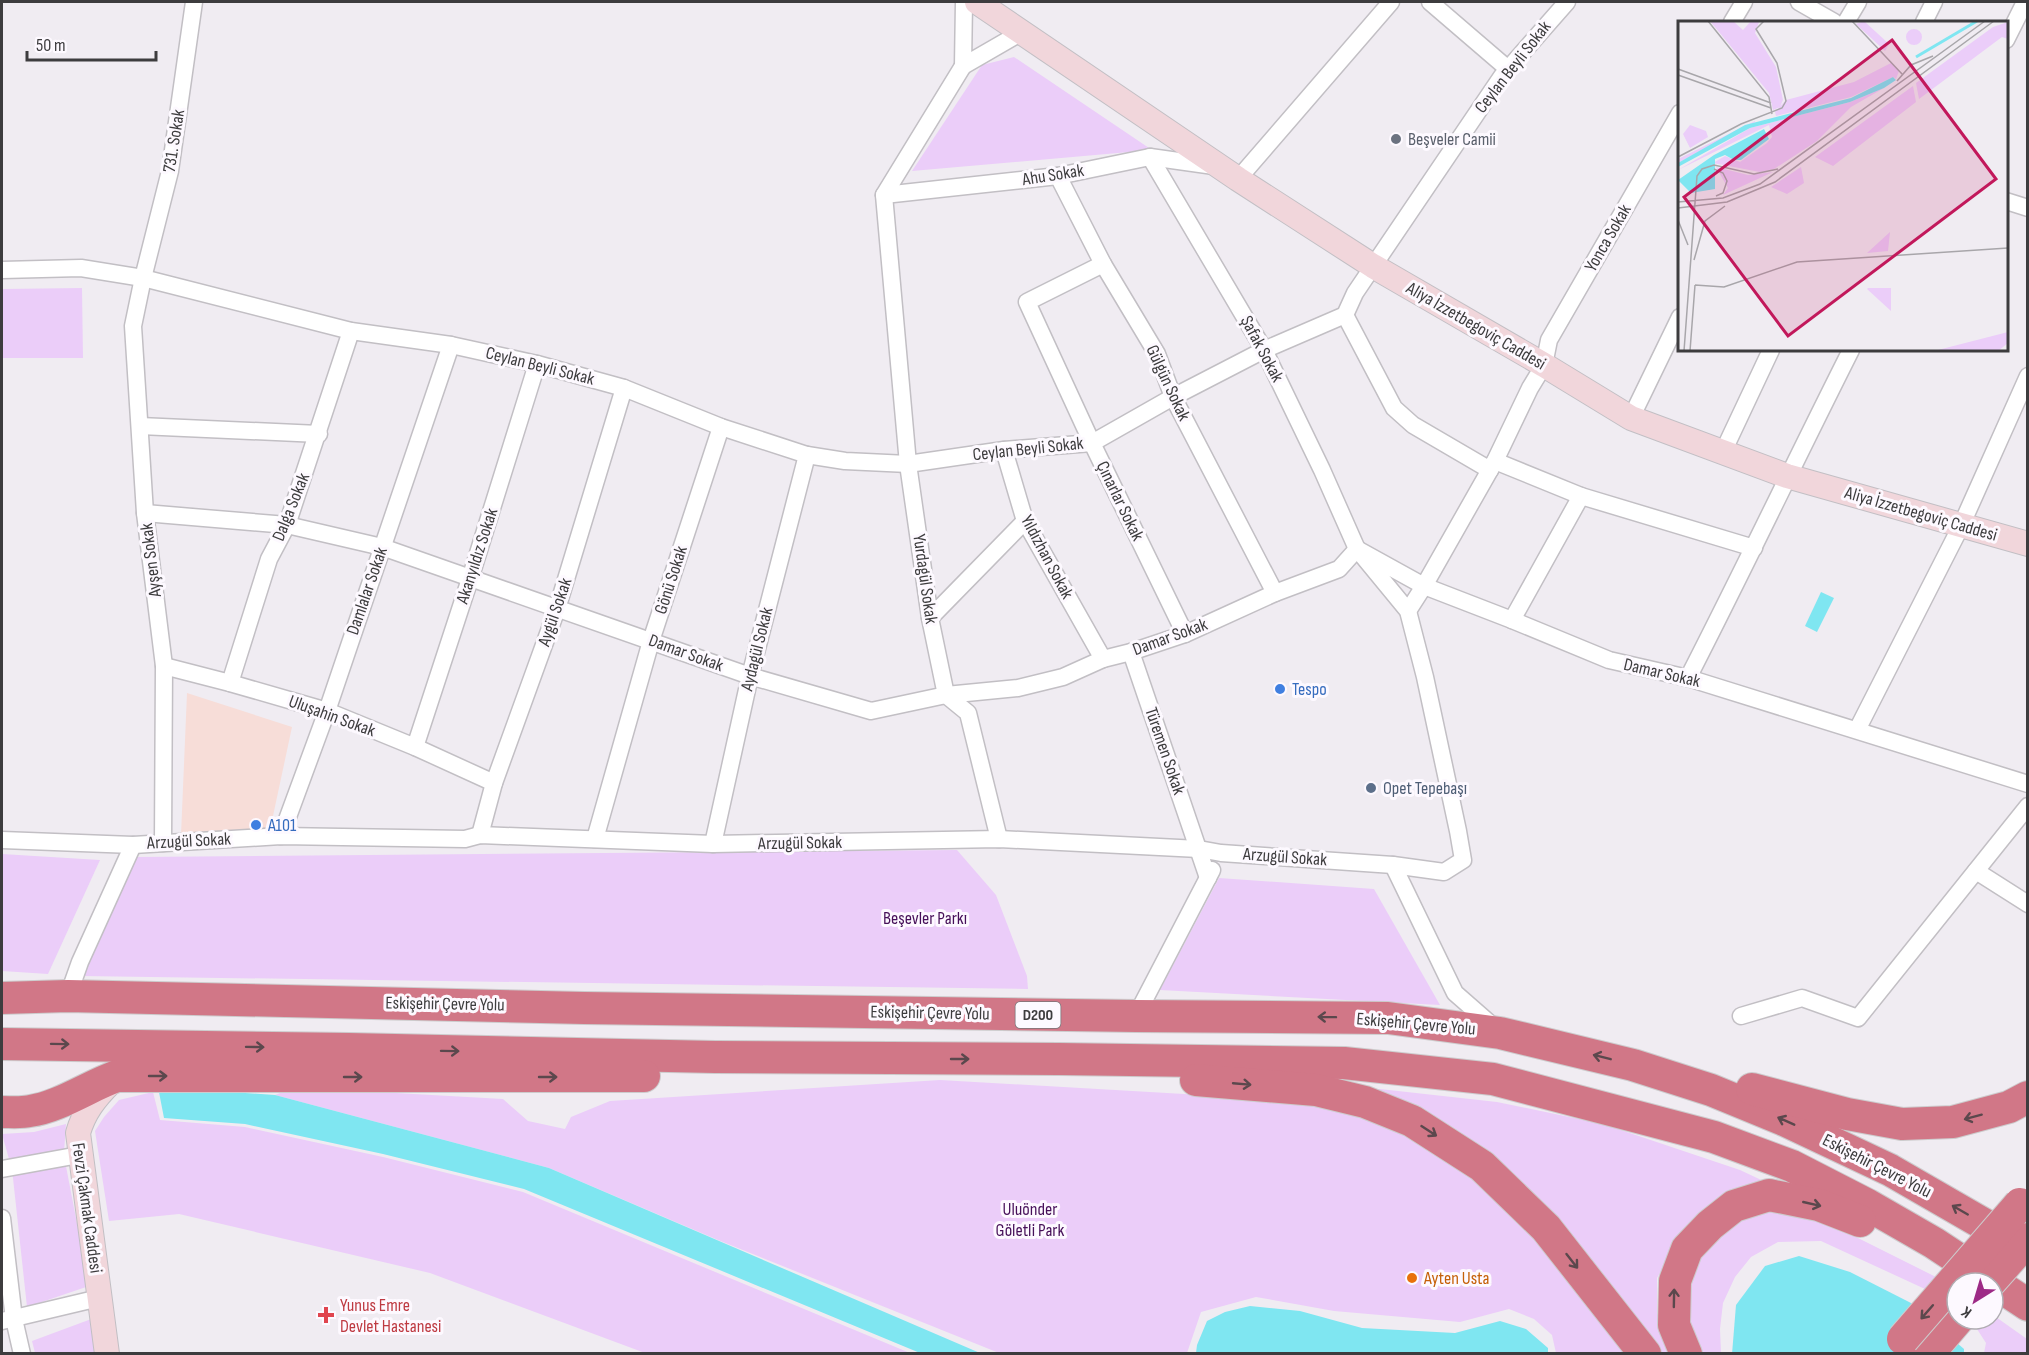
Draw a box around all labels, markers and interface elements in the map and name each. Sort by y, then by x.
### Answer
street label: Ceylan Beyli Sokak [1470,17,1556,117]
inset map [1678,21,2008,351]
scale bar [27,24,156,62]
text: 50 m [36,35,66,56]
street label: 731. Sokak [159,108,189,174]
place label: Beşveler Camii [1408,129,1496,150]
marker: Beşveler Camii [1389,132,1403,146]
street label: Ahu Sokak [1020,160,1085,190]
street label: Yonca Sokak [1580,200,1636,275]
street label: Aliya İzzetbegoviç Caddesi [1402,277,1549,374]
street label: Şafak Sokak [1236,312,1288,386]
street label: Ceylan Beyli Sokak [483,342,597,390]
street label: Gülgün Sokak [1141,342,1195,424]
street label: Ceylan Beyli Sokak [972,433,1085,465]
street label: Çınarlar Sokak [1092,458,1148,544]
street label: Dalga Sokak [268,470,314,544]
street label: Aliya İzzetbegoviç Caddesi [1841,482,2000,546]
street label: Akanyıldız Sokak [451,506,502,607]
street label: Yıldızhan Sokak [1016,512,1078,603]
street label: Ayşen Sokak [136,522,166,599]
street label: Yurdagül Sokak [908,533,942,625]
street label: Gönü Sokak [650,543,692,617]
street label: Damlalar Sokak [342,544,392,638]
street label: Aygül Sokak [533,575,576,650]
street label: Aydagül Sokak [736,605,778,694]
street label: Damar Sokak [1130,614,1210,660]
street label: Damar Sokak [646,630,726,676]
street label: Damar Sokak [1622,654,1702,692]
place label: Tespo [1292,679,1327,700]
marker: Tespo [1273,682,1287,696]
street label: Uluşahin Sokak [286,691,378,741]
street label: Türemen Sokak [1140,705,1190,797]
place label: Opet Tepebaşı [1383,778,1467,799]
marker: Opet Tepebaşı [1364,781,1378,795]
place label: A101 [267,815,297,836]
marker: A101 [249,818,263,832]
street label: Arzugül Sokak [146,828,232,854]
street label: Arzugül Sokak [757,832,842,854]
street label: Arzugül Sokak [1241,844,1328,870]
park label: Beşevler Parkı [883,908,967,929]
street label: Eskişehir Çevre Yolu [385,992,505,1016]
street label: Eskişehir Çevre Yolu [870,1001,990,1025]
road number: D200 [1016,1002,1060,1028]
street label: Eskişehir Çevre Yolu [1356,1008,1476,1040]
one-way arrow [1318,1012,1338,1023]
one-way arrow [49,1038,69,1050]
one-way arrow [244,1041,264,1053]
one-way arrow [439,1045,459,1057]
one-way arrow [1593,1051,1612,1063]
one-way arrow [949,1053,969,1064]
one-way arrow [147,1070,167,1082]
one-way arrow [342,1071,362,1082]
one-way arrow [537,1071,557,1083]
one-way arrow [1231,1079,1251,1090]
one-way arrow [1964,1111,1983,1123]
one-way arrow [1778,1114,1796,1126]
one-way arrow [1420,1125,1437,1138]
street label: Eskişehir Çevre Yolu [1819,1130,1935,1202]
street label: Fevzi Çakmak Caddesi [67,1142,107,1274]
one-way arrow [1802,1198,1821,1210]
park label: Uluönder Göletli Park [996,1199,1065,1241]
one-way arrow [1951,1204,1969,1215]
one-way arrow [1565,1253,1578,1269]
place label: Ayten Usta [1423,1268,1489,1289]
marker: Ayten Usta [1405,1271,1419,1285]
north arrow [1945,1271,2005,1331]
one-way arrow [1669,1288,1680,1308]
place label: Yunus Emre Devlet Hastanesi [340,1295,441,1337]
text: K [1958,1302,1976,1322]
one-way arrow [1920,1304,1933,1320]
marker: Yunus Emre Devlet Hastanesi [317,1306,335,1324]

